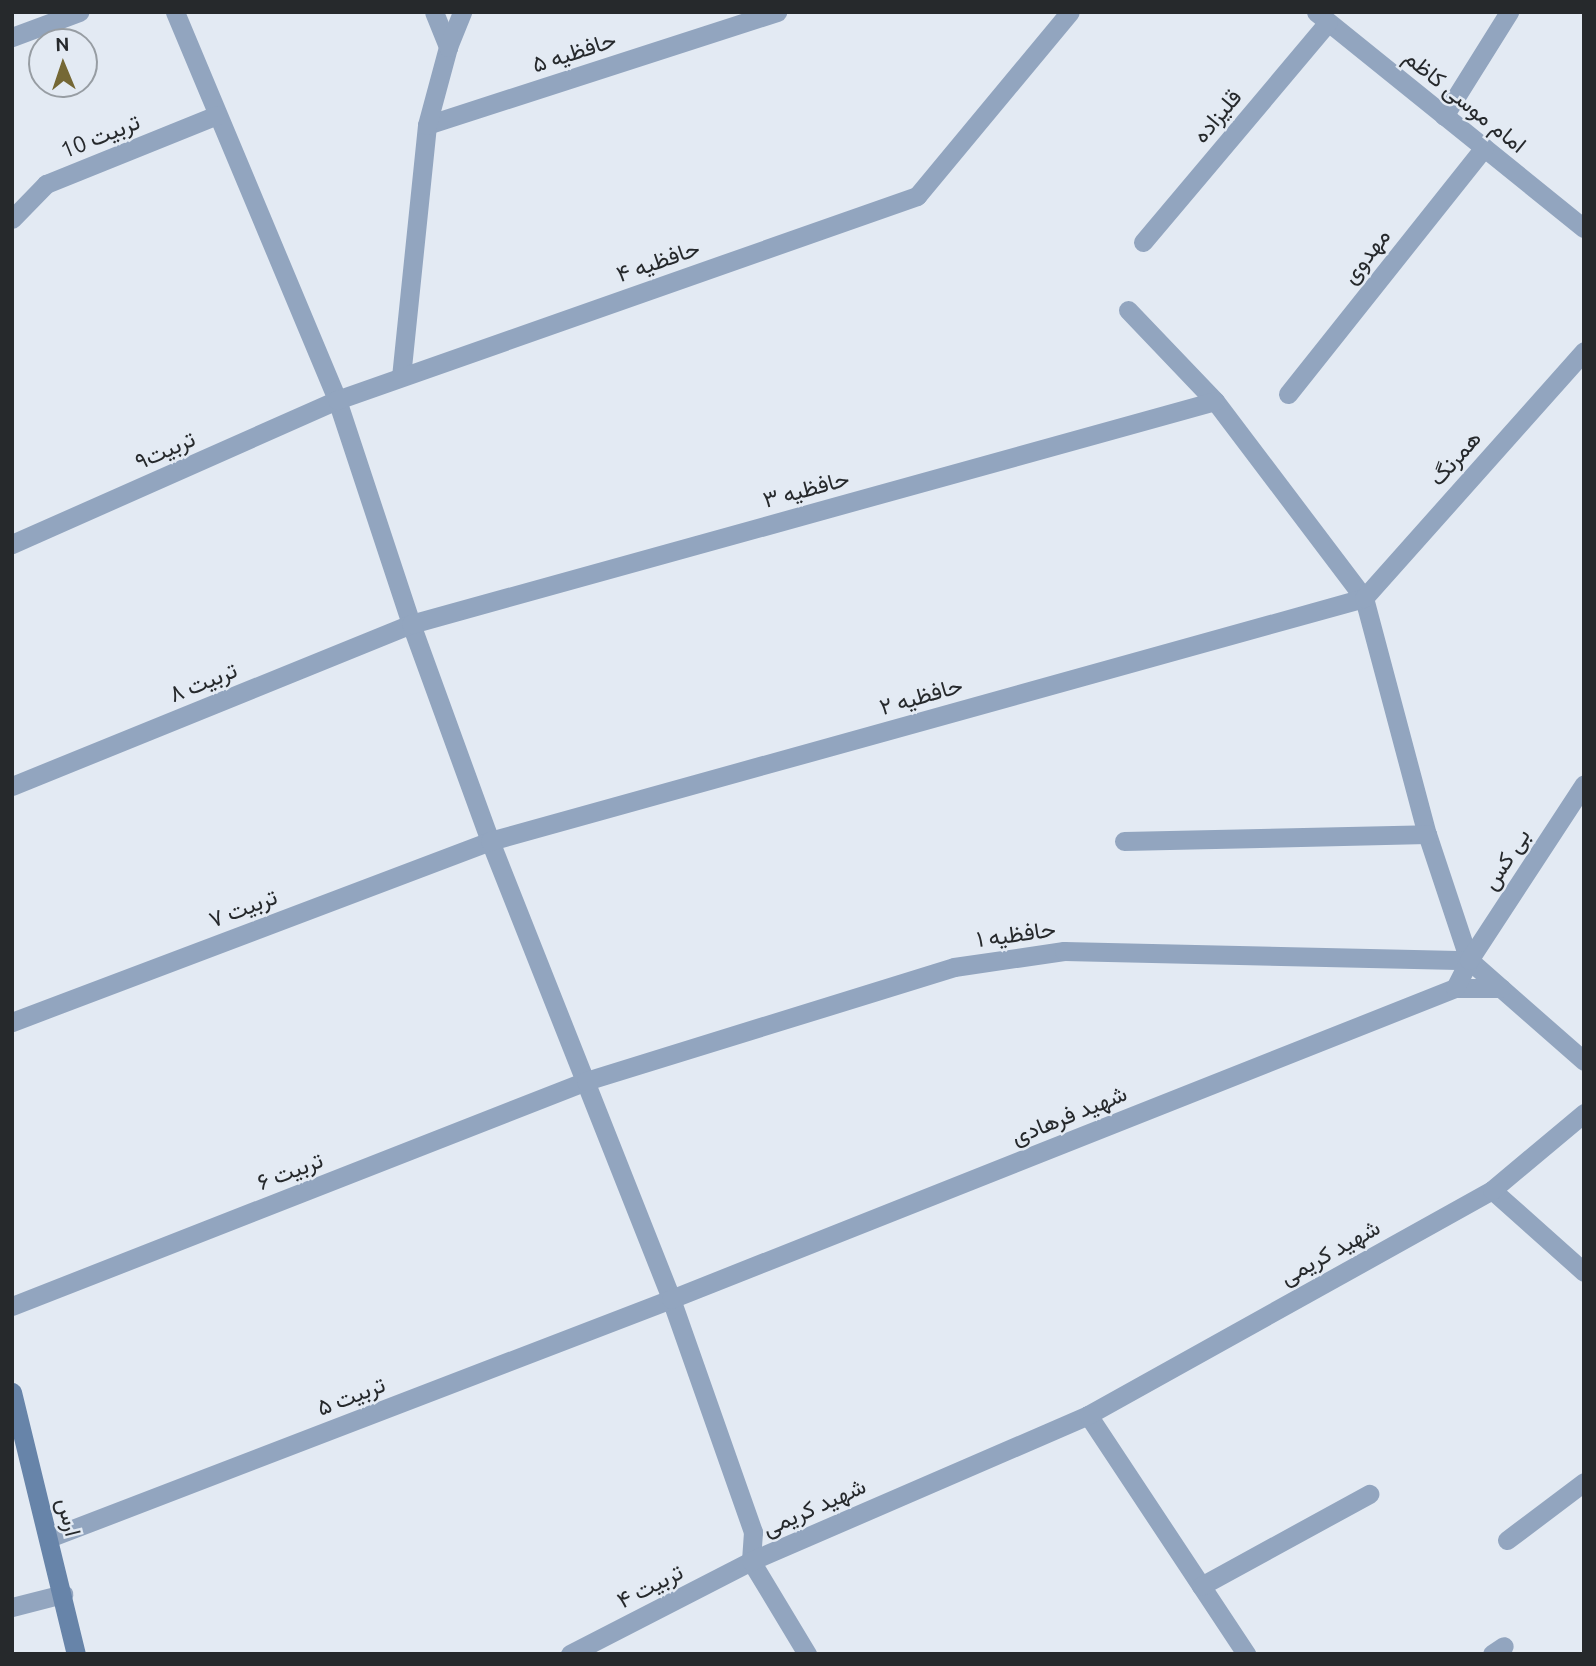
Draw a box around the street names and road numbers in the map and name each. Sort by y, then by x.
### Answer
street label: حافظیه ۵ [529,26,619,78]
street label: امام موسی کاظم [1398,43,1532,159]
street label: قلیزاده [1187,84,1247,148]
street label: تربیت 10 [56,108,144,164]
street label: مهدوی [1336,223,1396,289]
street label: حافظیه ۴ [613,234,703,288]
street label: تربیت۹ [131,425,199,475]
street label: همرنگ [1423,425,1487,491]
street label: حافظیه ۳ [760,464,852,514]
street label: تربیت ۸ [165,656,241,708]
street label: حافظیه ۲ [876,671,966,721]
street label: بی کس [1476,823,1536,895]
street label: تربیت ۷ [205,882,281,934]
street label: حافظیه ۱ [975,915,1057,953]
street label: شهید فرهادی [1007,1079,1131,1151]
street label: تربیت ۶ [253,1146,327,1196]
street label: شهید کریمی [1275,1213,1385,1291]
street label: تربیت ۵ [313,1370,389,1422]
street label: شهید کریمی [758,1472,870,1542]
street label: ارس [51,1495,87,1539]
street label: تربیت ۴ [612,1558,688,1614]

